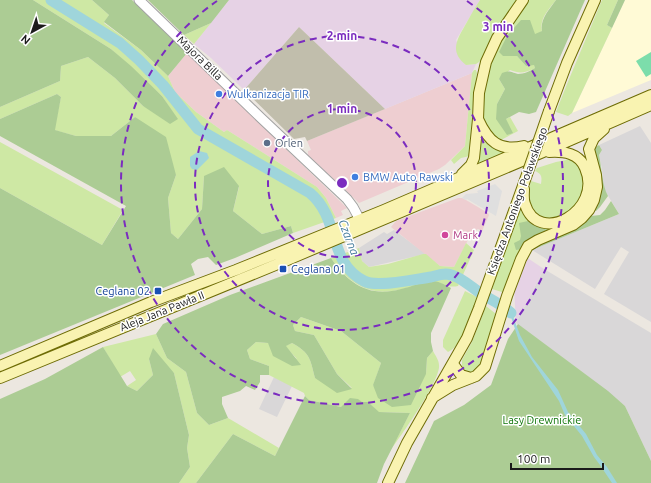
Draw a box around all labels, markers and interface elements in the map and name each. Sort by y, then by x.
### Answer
north arrow [12,12,52,52]
text: 3 min [483,20,513,33]
text: 2 min [327,29,357,42]
text: N [19,32,33,47]
street label: Majora Billa [175,34,225,82]
place label: Wulkanizacja TIR [227,88,309,100]
marker: Wulkanizacja TIR [214,89,224,99]
text: 1 min [327,102,357,115]
street label: Księdza Antoniego Poławskiego [485,125,549,277]
place label: Orlen [275,137,303,149]
marker: Orlen [262,138,272,148]
place label: BMW Auto Rawski [363,171,453,183]
marker: BMW Auto Rawski [350,172,360,182]
centre of rings [335,176,349,190]
water label: Czarna [336,217,362,257]
place label: Mark [453,229,478,241]
marker: Mark [440,230,450,240]
place label: Ceglana 01 [291,263,346,275]
marker: Ceglana 01 [278,264,288,274]
place label: Ceglana 02 [95,285,150,297]
marker: Ceglana 02 [153,286,163,296]
street label: Aleja Jana Pawła II [118,289,206,333]
park label: Lasy Drewnickie [503,414,581,426]
scale bar [511,445,603,471]
text: 100 m [517,452,550,465]

